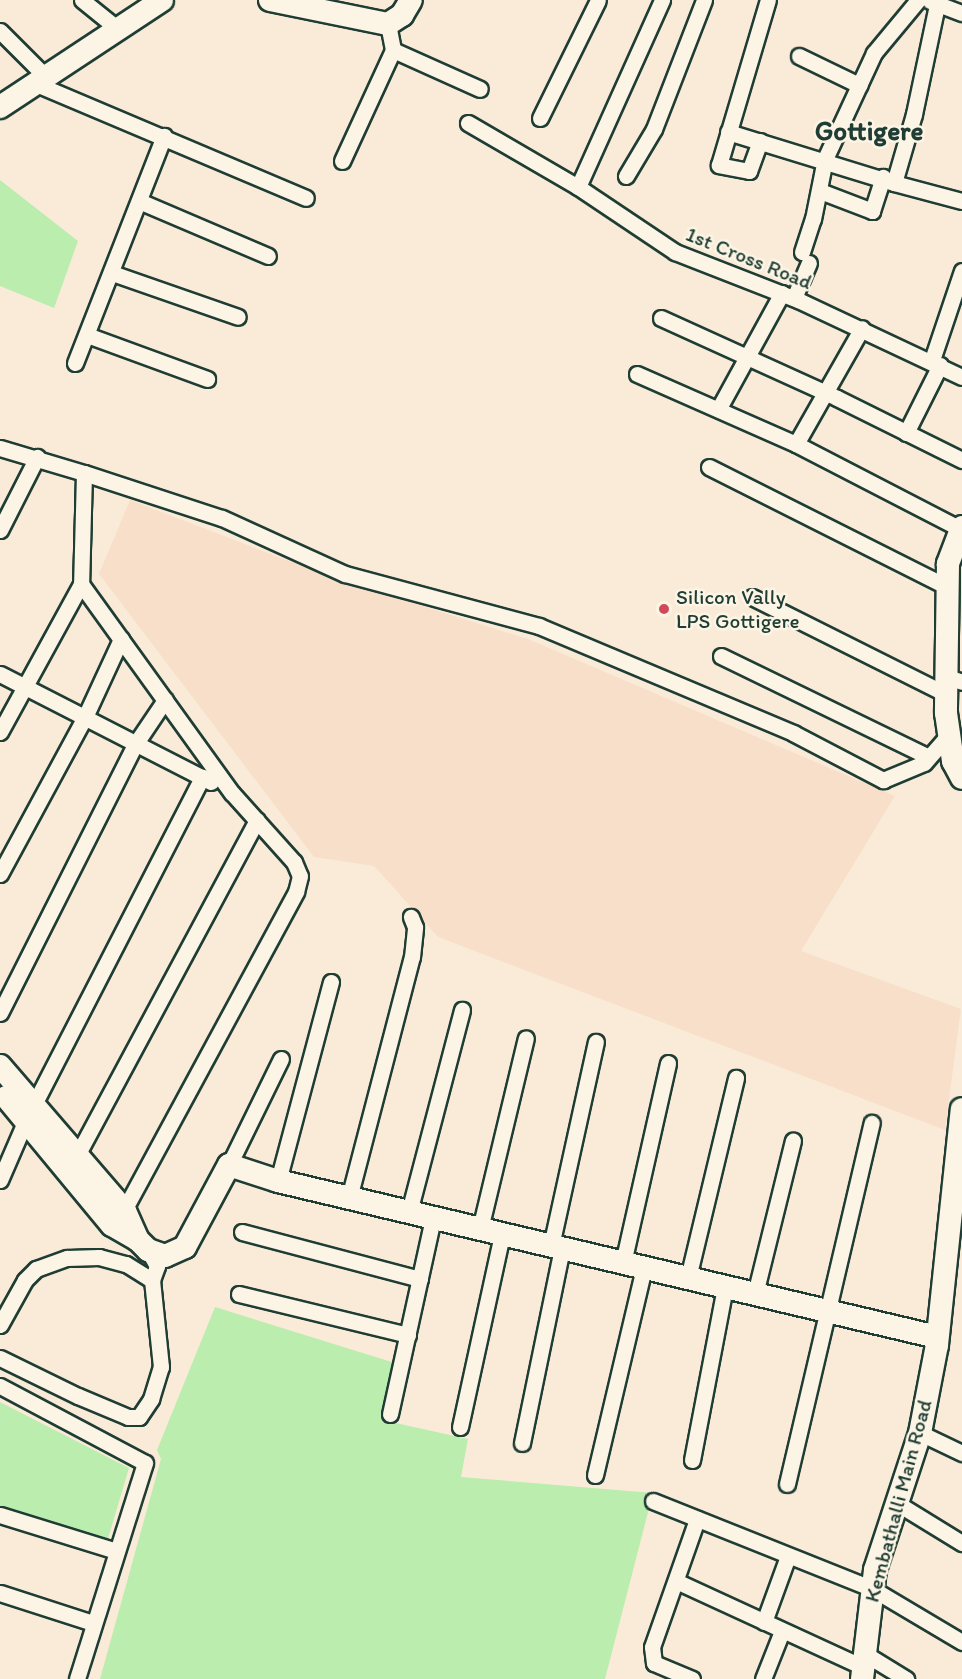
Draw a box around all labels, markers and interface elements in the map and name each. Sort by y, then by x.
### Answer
district label: Gottigere [815,115,923,147]
street label: 1st Cross Road [683,221,815,295]
place label: Silicon Vally LPS Gottigere [676,584,800,634]
marker: Silicon Vally LPS Gottigere [657,602,671,616]
street label: Kembathalli Main Road [859,1397,937,1605]

